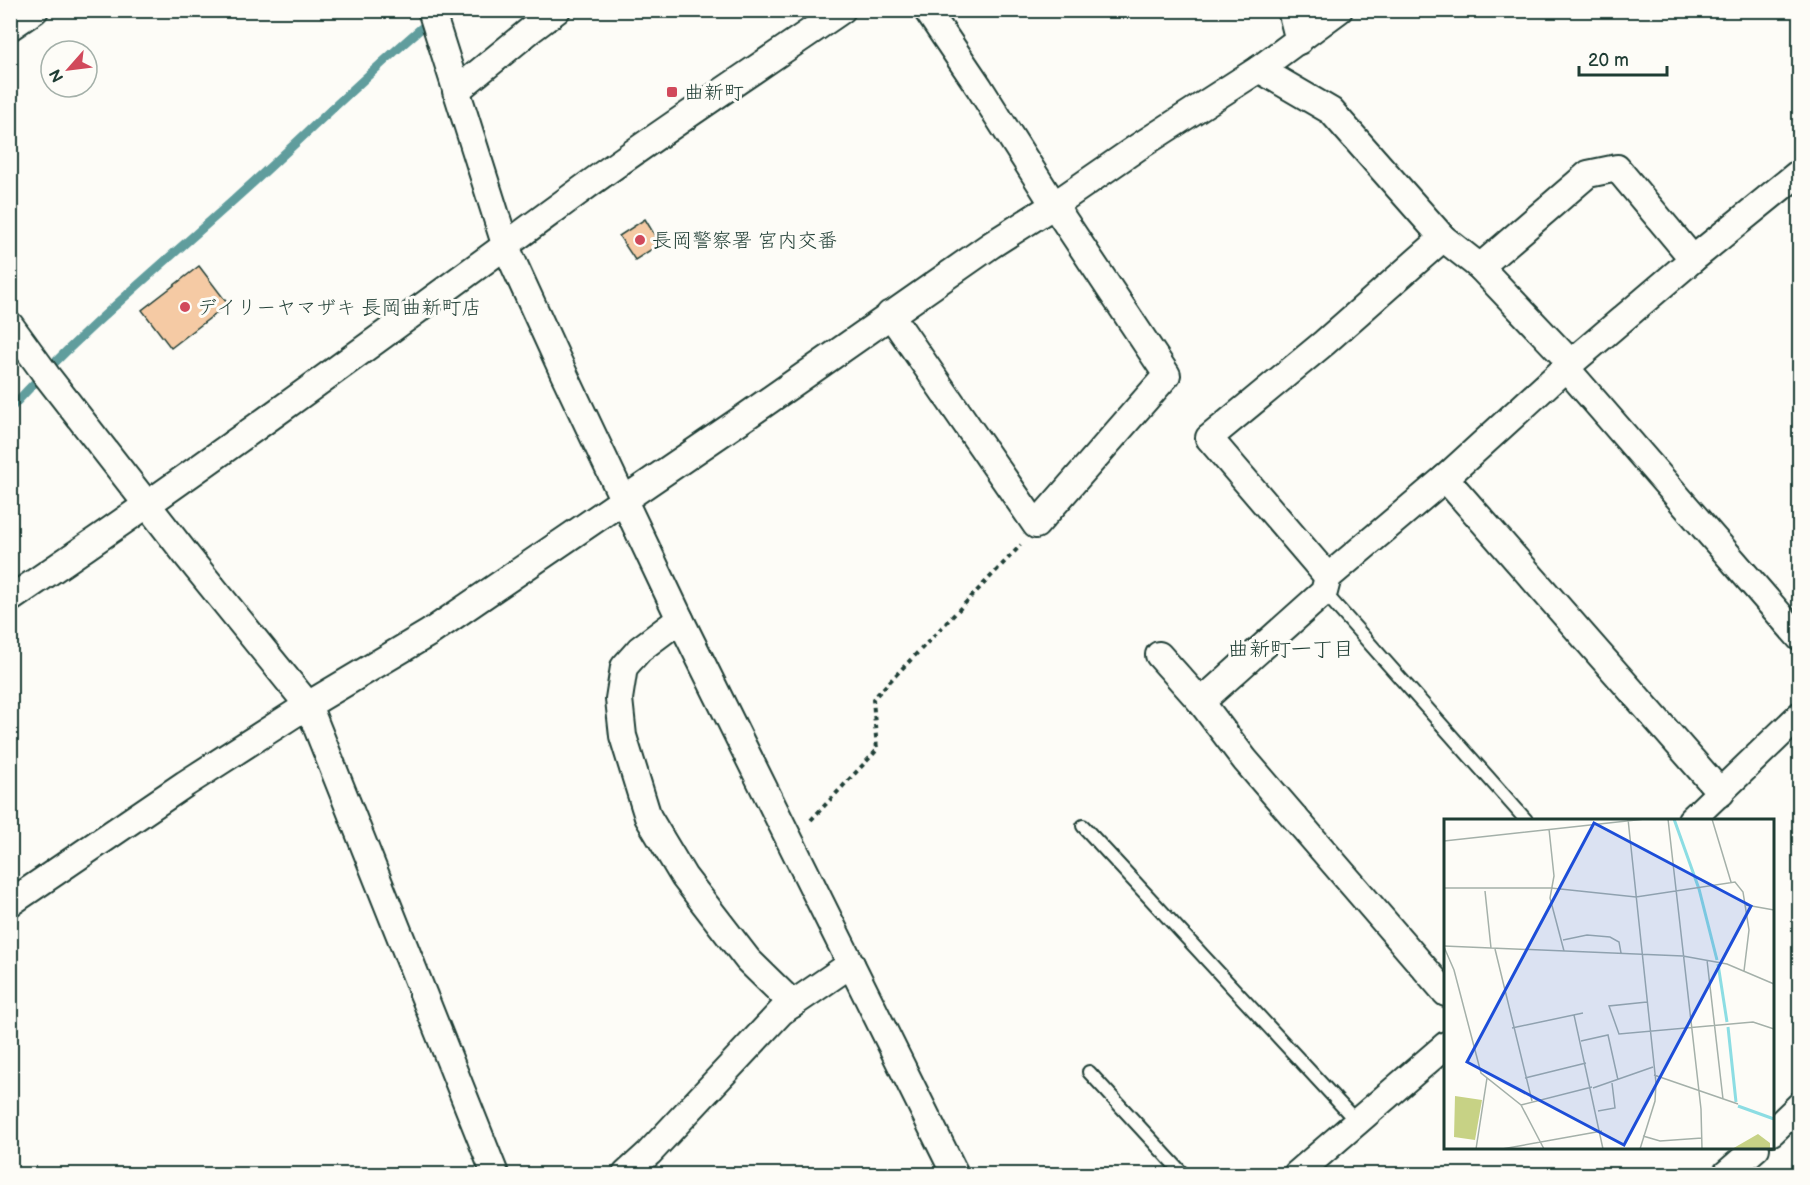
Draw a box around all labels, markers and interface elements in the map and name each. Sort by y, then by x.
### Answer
north arrow [39,39,99,99]
scale bar [1579,39,1668,77]
text: 20 m [1588,50,1629,71]
text: N [46,66,68,85]
place label: 曲新町 [684,81,744,105]
marker: 曲新町 [665,85,679,99]
place label: 長岡警察署 宮内交番 [652,229,837,253]
marker: 長岡警察署 宮内交番 [633,233,647,247]
place label: デイリーヤマザキ 長岡曲新町店 [197,296,482,320]
marker: デイリーヤマザキ 長岡曲新町店 [178,300,192,314]
district label: 曲新町一丁目 [1228,637,1354,662]
inset map [1444,819,1774,1149]

